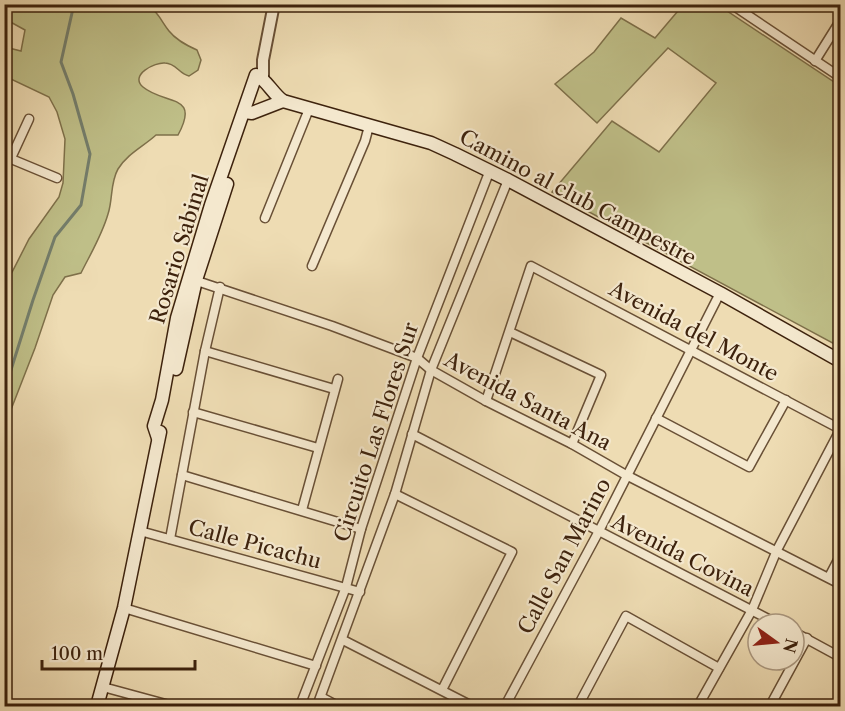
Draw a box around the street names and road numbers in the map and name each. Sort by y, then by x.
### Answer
street label: Camino al club Campestre [455,124,701,270]
street label: Rosario Sabinal [144,171,214,327]
street label: Avenida del Monte [604,275,783,386]
street label: Circuito Las Flores Sur [329,319,423,545]
street label: Avenida Santa Ana [440,346,616,456]
street label: Calle San Marino [512,474,616,638]
street label: Avenida Covina [607,508,759,602]
street label: Calle Picachu [186,514,324,574]

